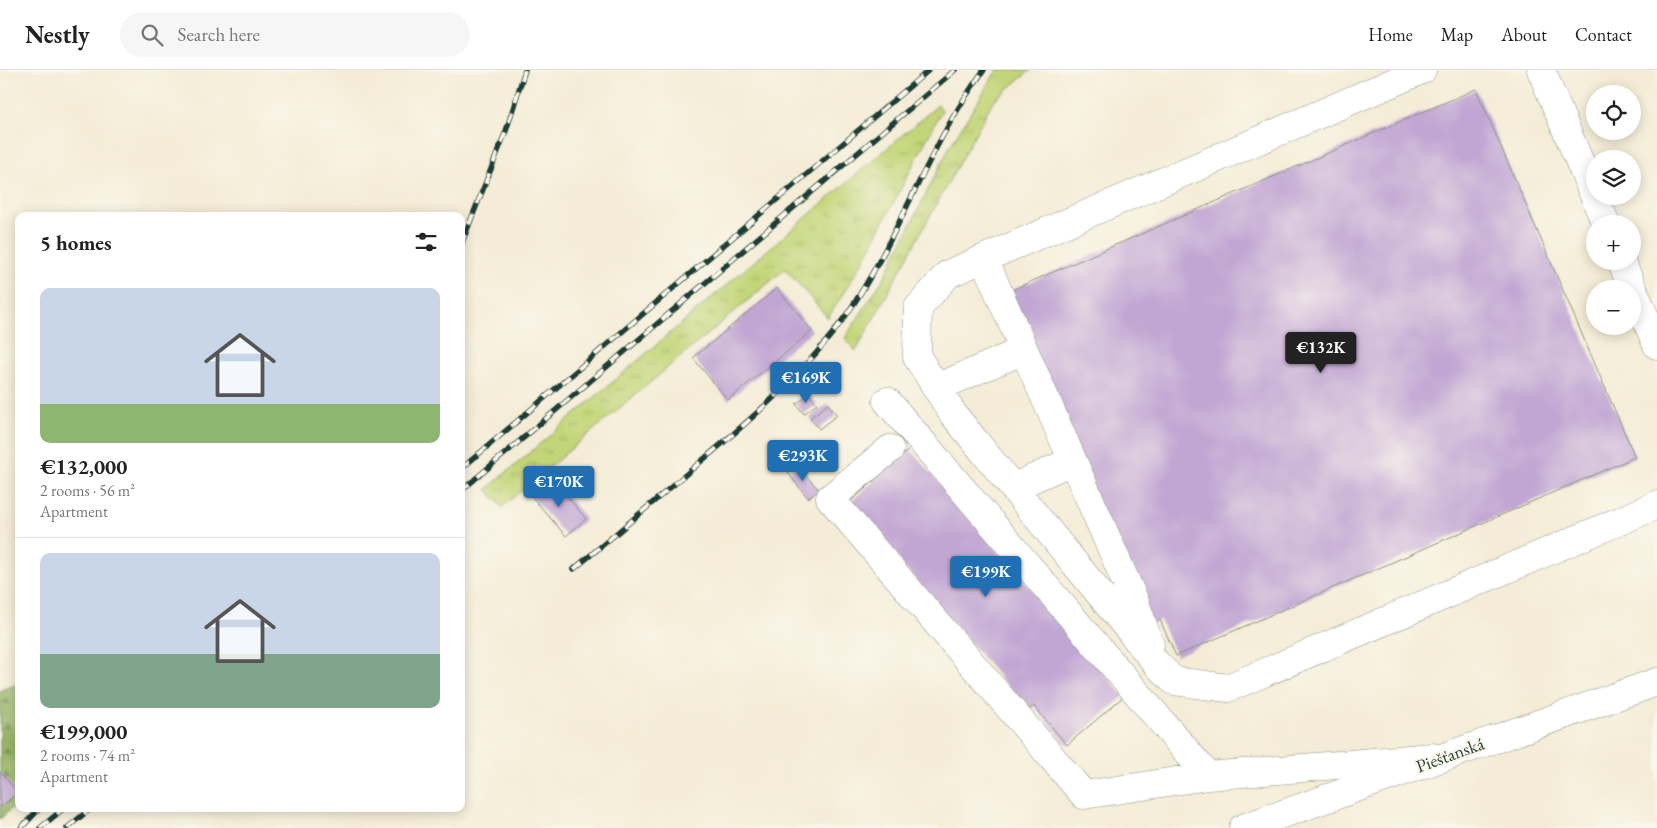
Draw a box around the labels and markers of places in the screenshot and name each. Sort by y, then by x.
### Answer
pin: €132K [1286,332,1356,374]
pin: €169K [771,362,841,404]
pin: €293K [768,440,838,482]
pin: €170K [524,466,594,508]
pin: €199K [951,556,1021,598]

